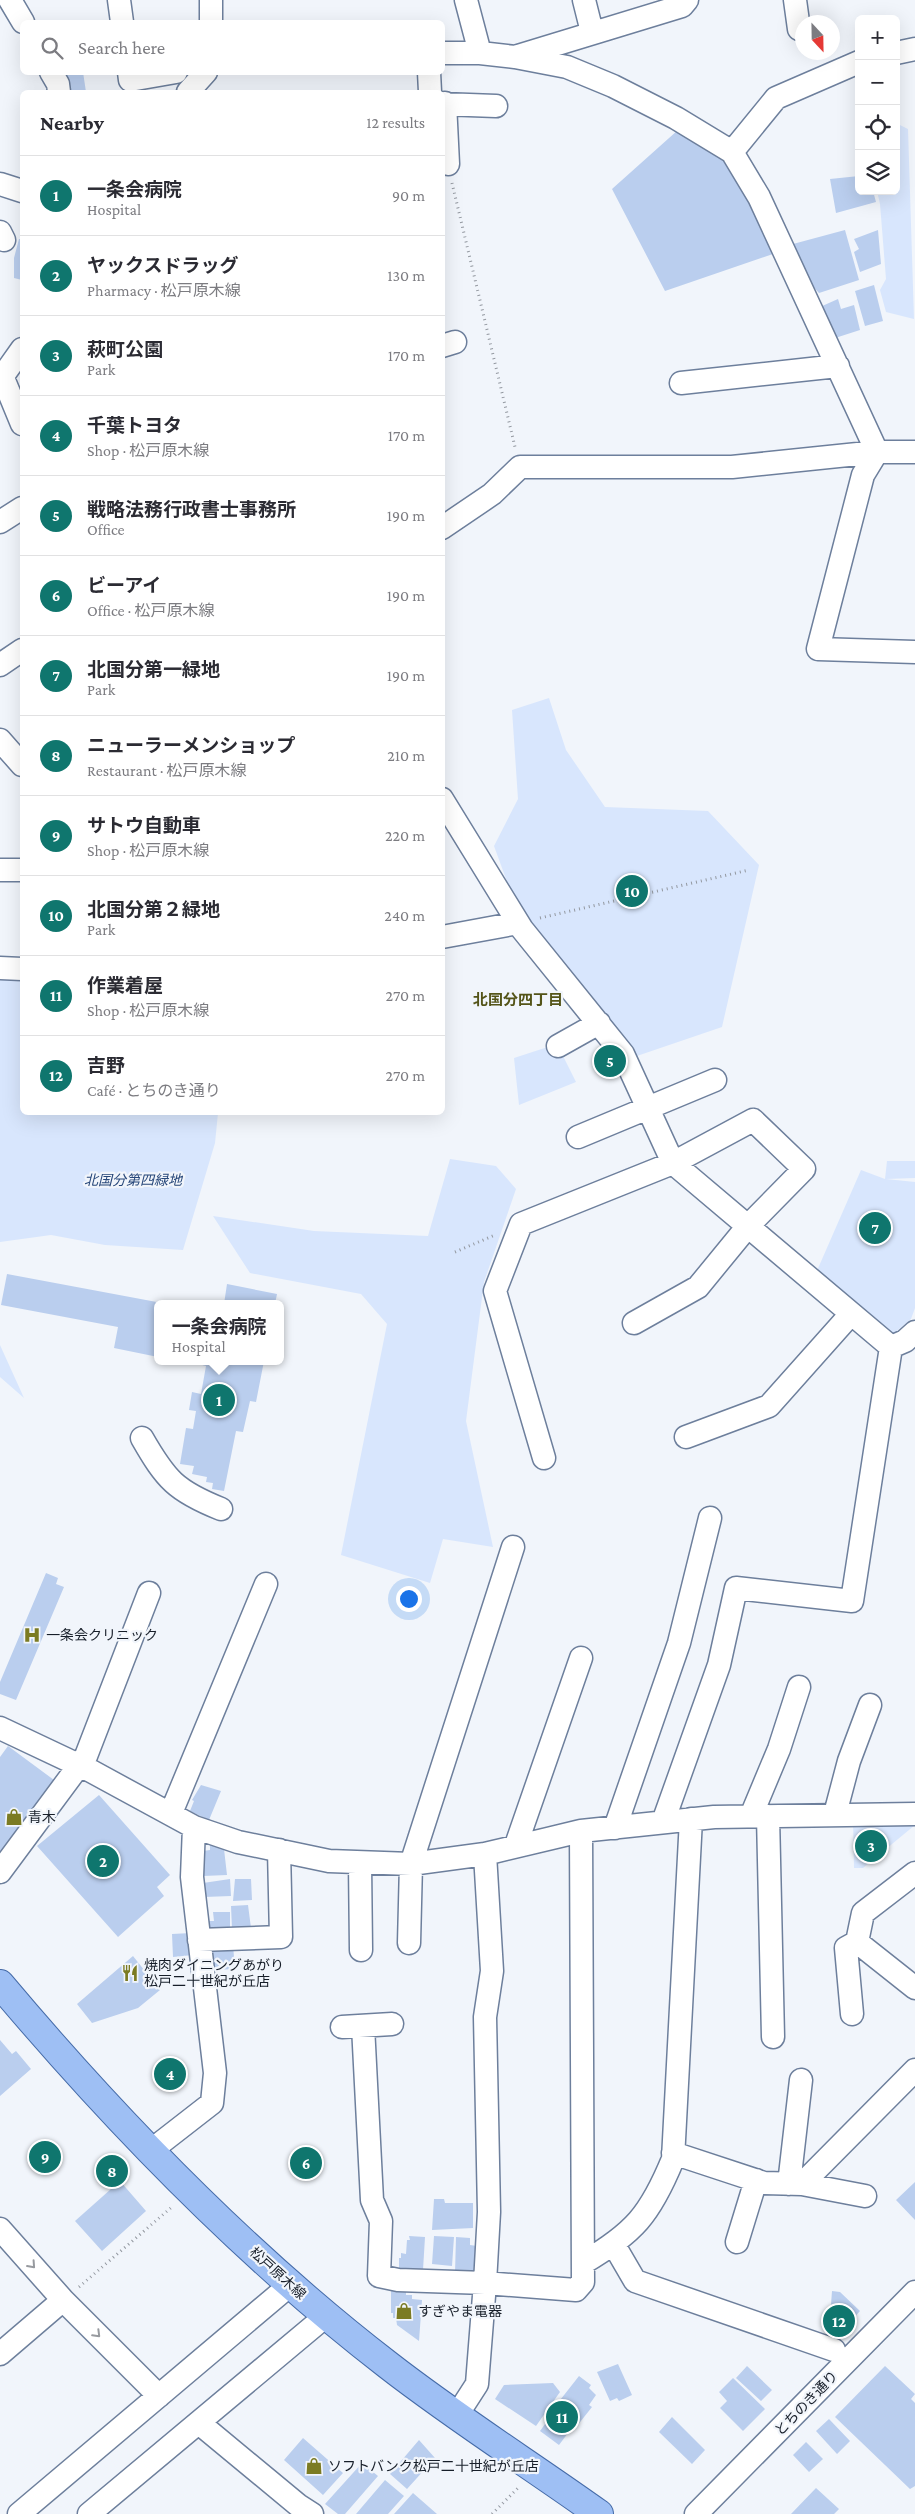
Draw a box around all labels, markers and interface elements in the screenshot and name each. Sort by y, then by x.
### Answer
north arrow [795,15,840,60]
map controls [855,15,900,195]
button: + [855,15,900,60]
search box [20,20,445,75]
icon: search [38,34,66,62]
text: Search here [78,37,165,58]
button: − [855,60,900,105]
button: locate [855,105,900,150]
text: Nearby [40,111,104,135]
text: 12 results [366,114,425,131]
button: layers [855,150,900,195]
text: 一条会病院 [87,179,182,200]
text: 1 [53,187,59,204]
text: 90 m [392,187,425,204]
text: Hospital [87,201,141,218]
text: ヤックスドラッグ [87,255,238,276]
text: 2 [52,267,60,284]
text: 130 m [387,267,425,284]
text: Pharmacy · 松戸原木線 [87,282,241,299]
text: 萩町公園 [87,339,163,360]
text: 3 [52,347,60,364]
text: 170 m [388,347,425,364]
text: Park [87,361,115,378]
text: 千葉トヨタ [87,415,182,436]
text: 4 [52,427,60,444]
text: 170 m [388,427,425,444]
text: Shop · 松戸原木線 [87,442,209,459]
text: 戦略法務行政書士事務所 [87,499,296,520]
text: 5 [52,507,60,524]
text: 190 m [387,507,425,524]
text: Office [87,521,125,538]
text: ビーアイ [87,575,161,596]
text: 6 [52,587,60,604]
text: 190 m [387,587,425,604]
text: Office · 松戸原木線 [87,602,214,619]
text: 北国分第一緑地 [87,659,220,680]
text: 7 [52,667,60,684]
text: 190 m [387,667,425,684]
text: Park [87,681,115,698]
text: ニューラーメンショップ [87,735,295,756]
text: 8 [51,747,61,764]
text: 210 m [387,747,425,764]
text: Restaurant · 松戸原木線 [87,762,247,779]
text: サトウ自動車 [87,815,201,836]
text: 9 [52,827,60,844]
text: 220 m [385,827,425,844]
text: Shop · 松戸原木線 [87,842,209,859]
pin: 10 [616,872,648,910]
text: 北国分第２緑地 [87,899,220,920]
text: 10 [48,907,64,924]
text: 240 m [384,907,425,924]
text: Park [87,921,115,938]
text: 作業着屋 [87,975,163,996]
text: 11 [50,987,62,1004]
text: 270 m [386,987,425,1004]
district label: 北国分四丁目 [473,992,563,1008]
text: Shop · 松戸原木線 [87,1002,209,1019]
pin: 5 [594,1042,626,1080]
text: 吉野 [87,1055,125,1076]
text: 12 [49,1067,63,1084]
text: 270 m [386,1067,425,1084]
text: Café · とちのき通り [87,1082,221,1099]
park label: 北国分第四緑地 [84,1172,184,1188]
pin: 7 [859,1209,891,1247]
popup [154,1300,284,1365]
text: 一条会病院 [171,1316,267,1337]
text: Hospital [171,1338,226,1355]
pin: 1 [203,1381,235,1419]
your location [396,1586,422,1612]
hospital icon: 一条会クリニック [22,1625,42,1645]
place label: 一条会クリニック [46,1627,158,1643]
shop icon: 青木 [4,1807,24,1827]
place label: 青木 [28,1809,56,1825]
pin: 3 [855,1827,887,1865]
pin: 2 [87,1842,119,1880]
place label: 焼肉ダイニングあがり 松戸二十世紀が丘店 [144,1957,284,1989]
restaurant icon: 焼肉ダイニングあがり 松戸二十世紀が丘店 [120,1963,140,1983]
pin: 4 [154,2055,186,2093]
pin: 9 [29,2138,61,2176]
pin: 6 [290,2144,322,2182]
pin: 8 [96,2152,128,2190]
street label: 松戸原木線 [247,2244,309,2302]
one-way arrow [27,2260,36,2269]
shop icon: すぎやま電器 [394,2301,414,2321]
pin: 12 [823,2302,855,2340]
place label: すぎやま電器 [418,2303,502,2319]
one-way arrow [92,2328,101,2337]
street label: とちのき通り [771,2367,841,2439]
pin: 11 [546,2398,578,2436]
shop icon: ソフトバンク松戸二十世紀が丘店 [304,2456,324,2476]
place label: ソフトバンク松戸二十世紀が丘店 [328,2458,539,2474]

